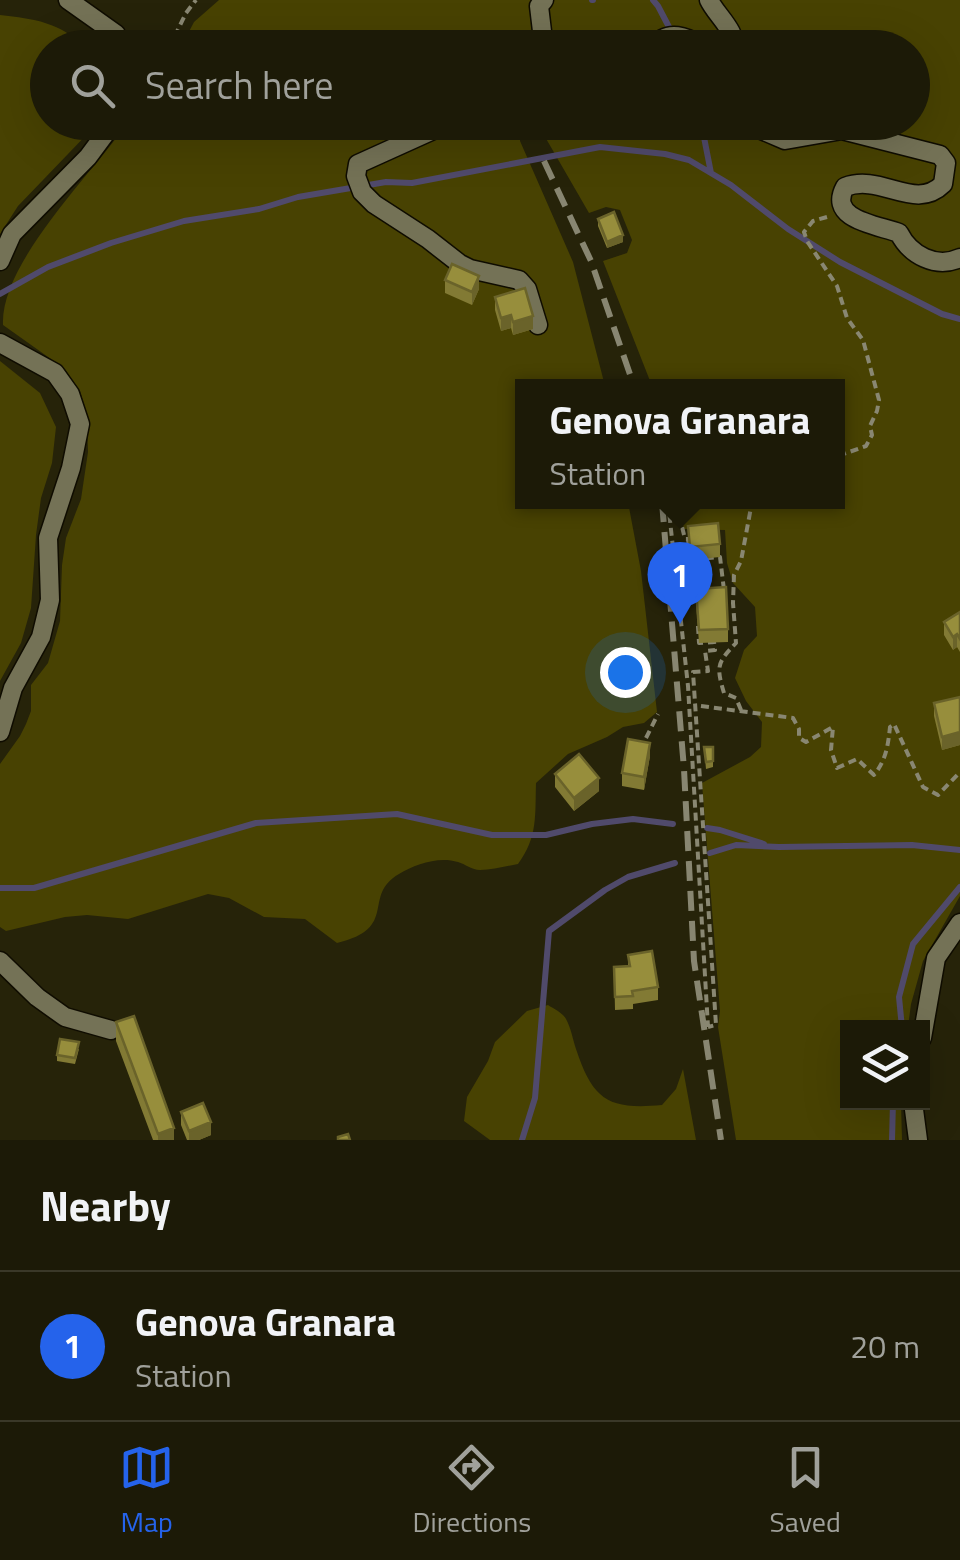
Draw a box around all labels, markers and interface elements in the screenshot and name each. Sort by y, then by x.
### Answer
search box [30,30,930,140]
text: Search here [145,56,333,114]
icon: search [65,58,120,113]
popup [515,379,845,509]
text: Genova Granara [550,391,810,449]
text: Station [550,449,646,497]
pin: 1 [648,542,712,624]
your location [600,647,651,698]
map controls [840,1020,930,1110]
button: layers [840,1020,930,1110]
text: Nearby [40,1173,171,1237]
text: Genova Granara [135,1293,396,1351]
text: 1 [64,1322,81,1370]
text: 20 m [850,1322,920,1370]
text: Station [135,1351,232,1399]
tab: Map [119,1440,174,1543]
tab: Directions [412,1440,531,1543]
tab: Saved [770,1440,841,1543]

